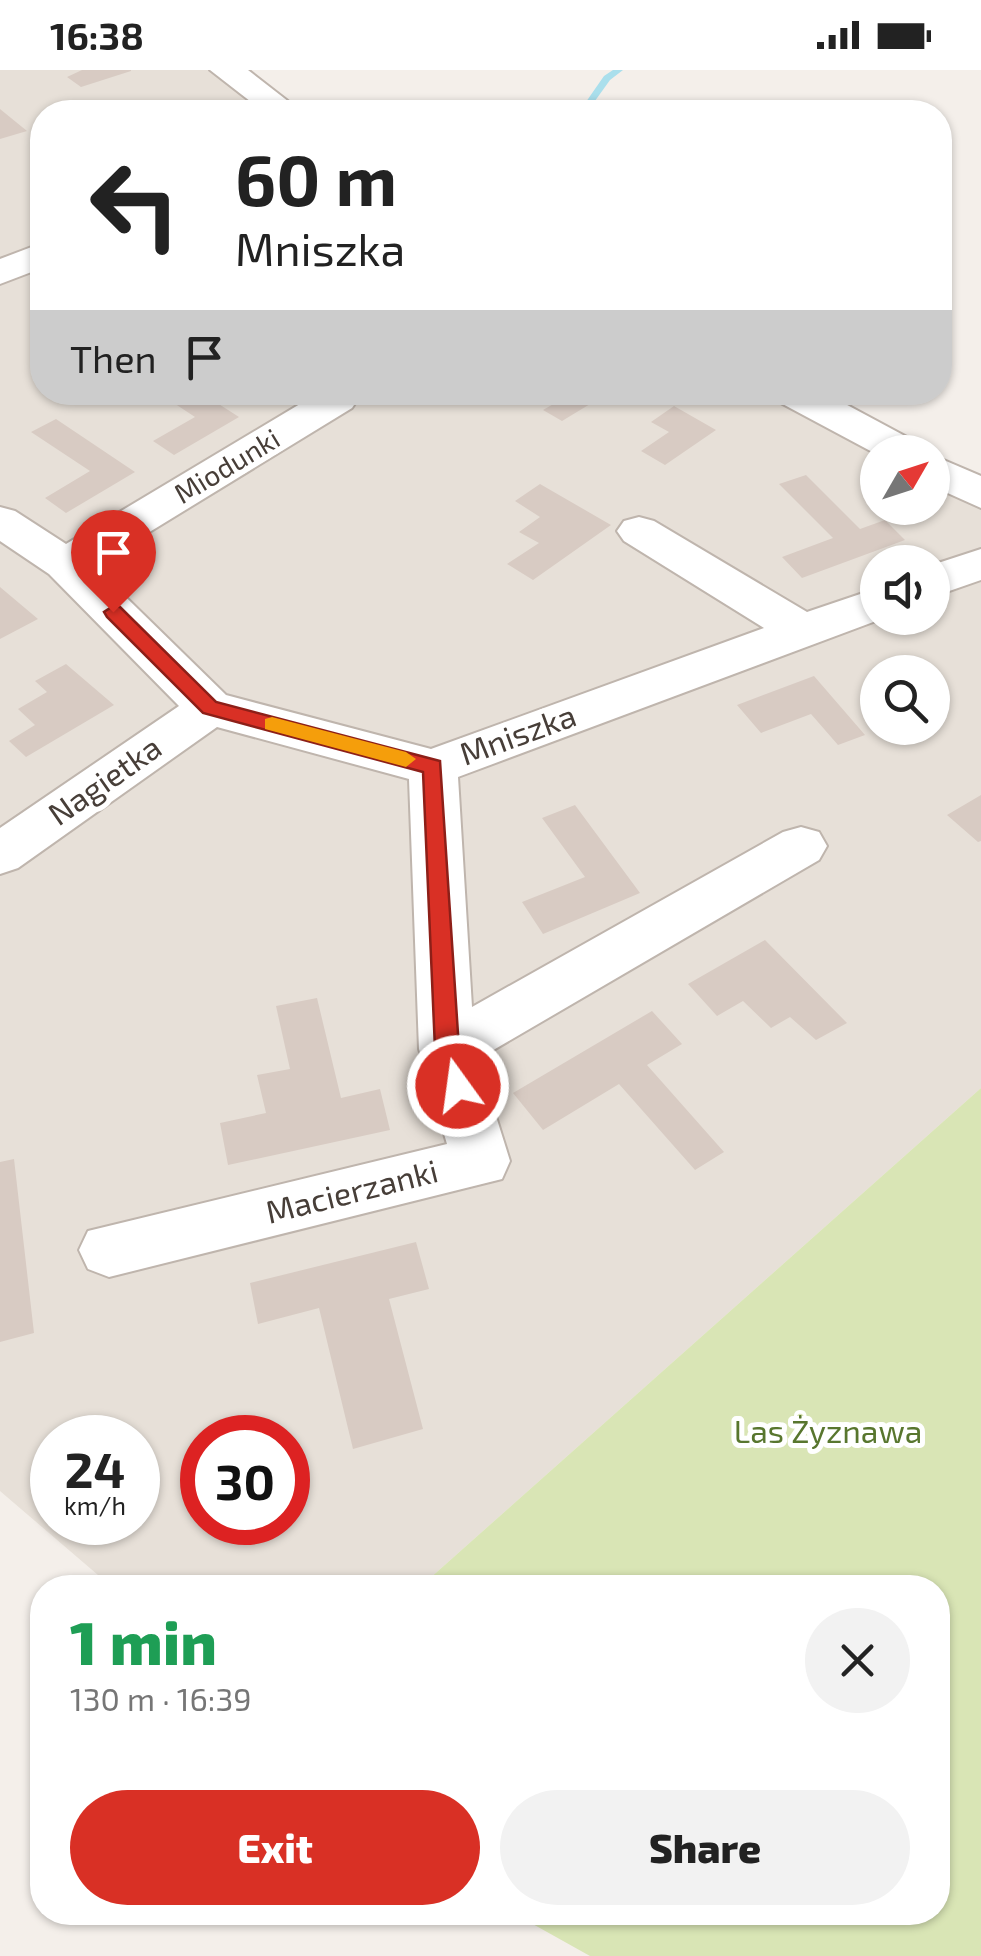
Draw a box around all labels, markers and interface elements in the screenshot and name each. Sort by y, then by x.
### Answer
text: 16:38 [50,12,144,58]
text: 60 m [235,136,397,220]
icon: left [70,140,200,270]
text: Mniszka [235,221,405,275]
icon: arrive [177,330,232,385]
text: Then [70,335,157,381]
street label: Miodunki [168,420,285,510]
north arrow [860,435,950,525]
map controls [860,435,950,745]
pin [71,510,156,613]
icon: arrive [86,525,141,580]
button: sound [860,545,950,635]
button: search [860,655,950,745]
street label: Mniszka [454,695,581,772]
street label: Nagietka [40,727,168,832]
position arrow [406,1034,510,1138]
street label: Macierzanki [262,1150,441,1230]
park label: Las Żyznawa [734,1411,922,1449]
speed limit sign: 30 [180,1415,310,1545]
text: 24 [65,1438,125,1498]
text: km/h [64,1490,126,1520]
text: 1 min [70,1605,217,1677]
button: close [805,1608,910,1713]
text: 130 m · 16:39 [70,1679,252,1717]
button: Exit [70,1790,480,1905]
button: Share [500,1790,910,1905]

